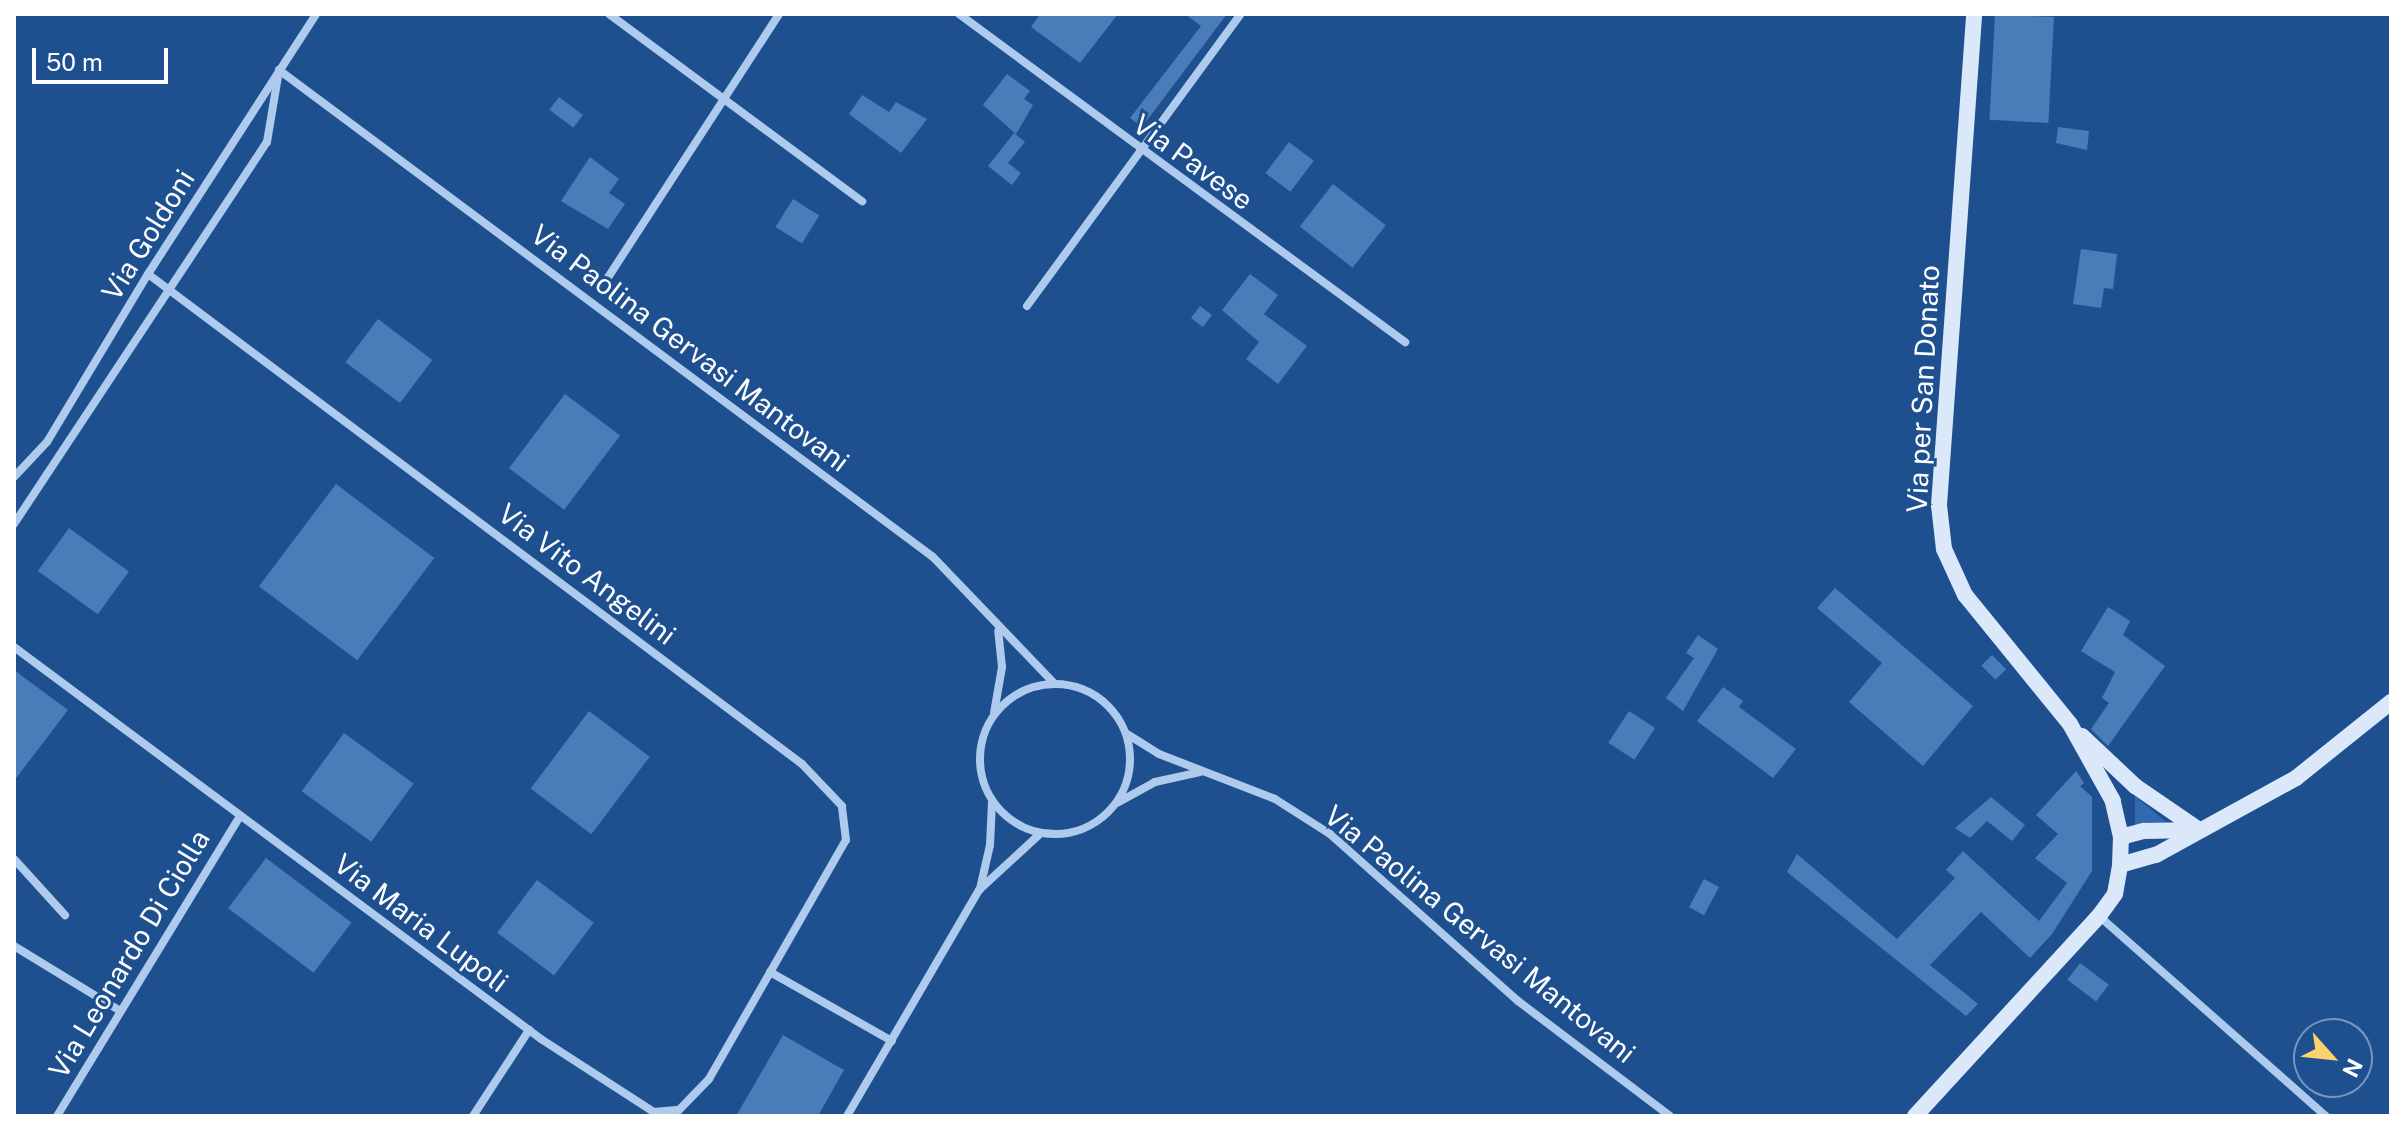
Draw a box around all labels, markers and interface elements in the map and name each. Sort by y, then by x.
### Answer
scale bar [36,32,172,82]
text: 50 m [46,48,103,76]
street label: Via Pavese [1126,107,1260,217]
street label: Via Goldoni [95,163,201,307]
street label: Via Paolina Gervasi Mantovani [524,217,856,479]
street label: Via per San Donato [1900,264,1946,514]
street label: Via Vito Angelini [491,496,683,652]
street label: Via Paolina Gervasi Mantovani [1318,798,1642,1070]
street label: Via Leonardo Di Ciolla [41,824,217,1084]
street label: Via Maria Lupoli [327,847,515,999]
north arrow [2293,1018,2373,1098]
text: N [2337,1054,2368,1082]

